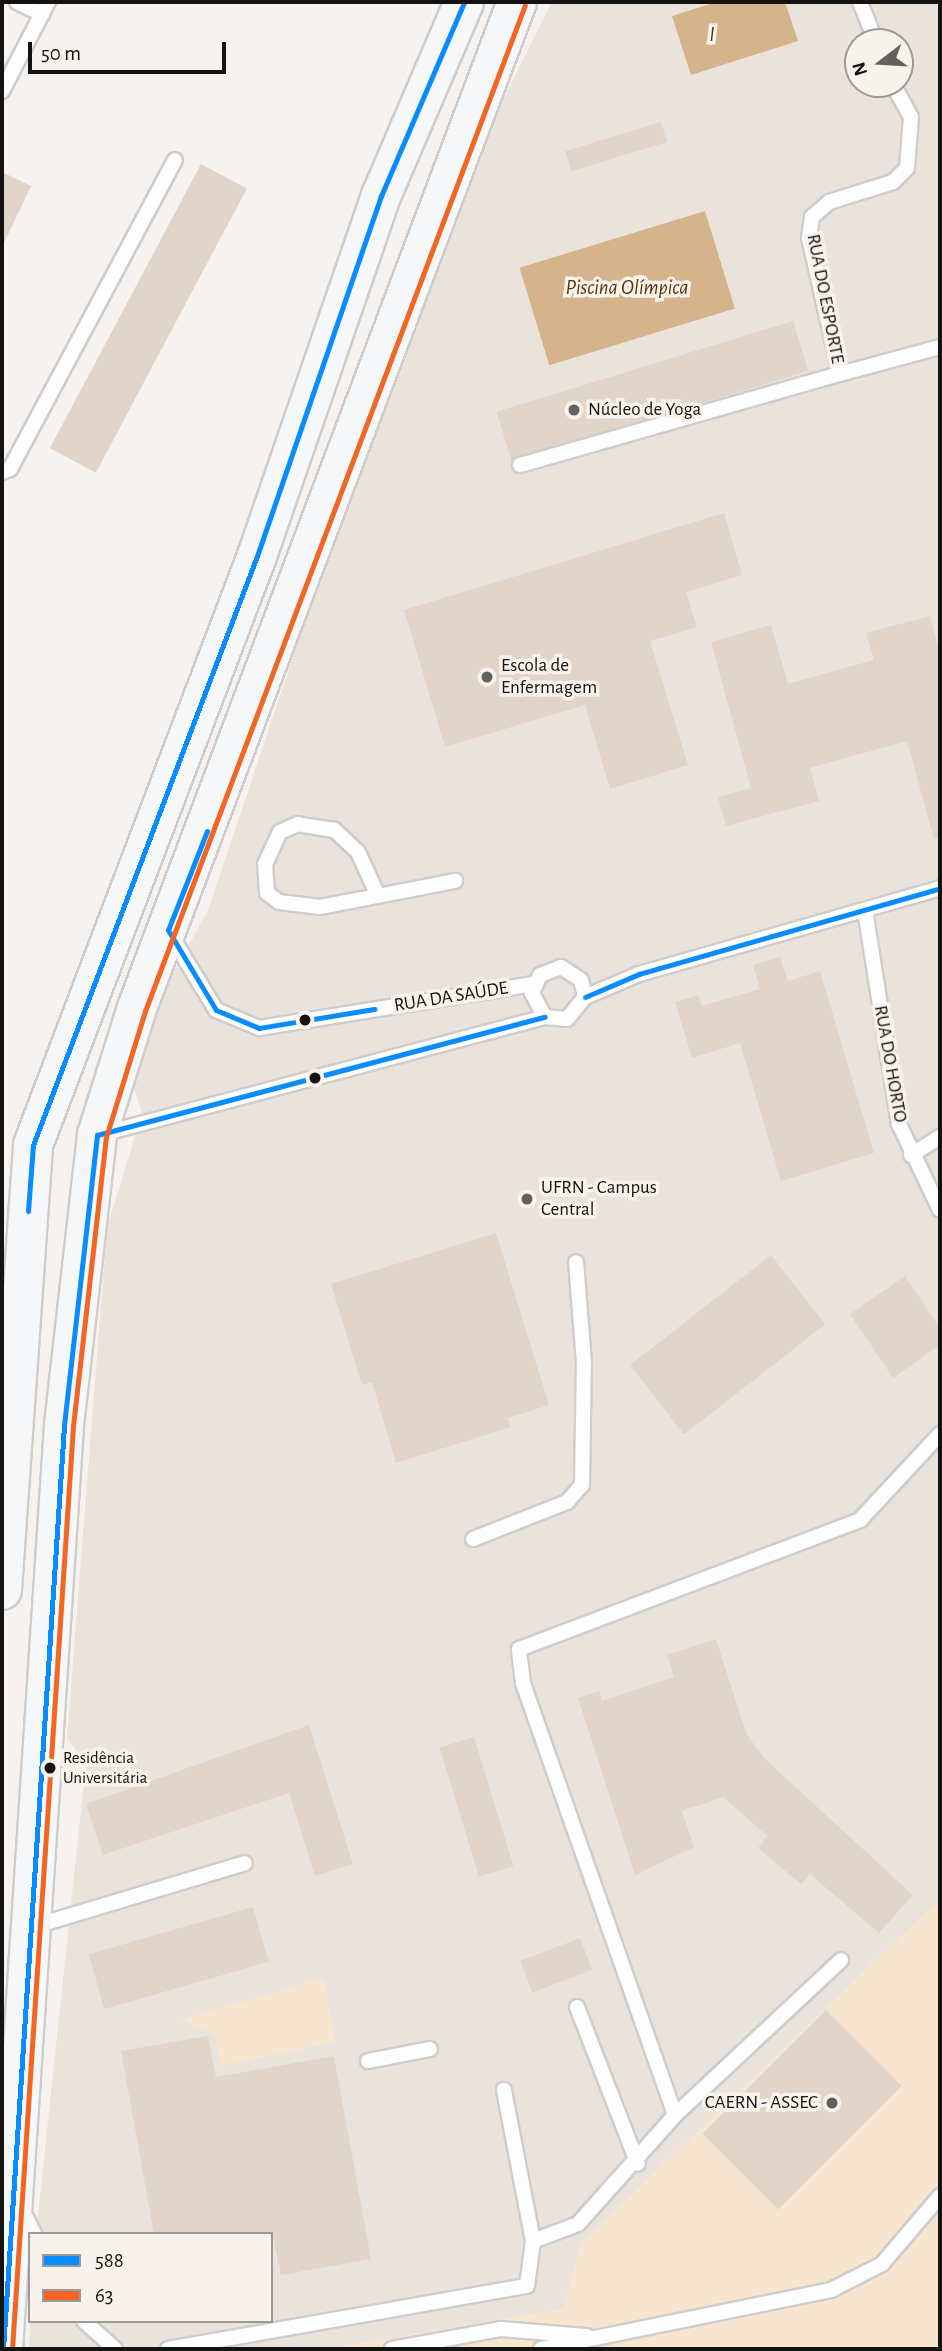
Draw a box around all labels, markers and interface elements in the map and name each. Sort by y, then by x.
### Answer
water label: I [709,22,715,48]
scale bar [32,28,229,72]
north arrow [844,28,914,98]
text: 50 m [41,43,81,64]
text: N [849,60,871,78]
street label: RUA DO ESPORTE [801,232,849,366]
water label: Piscina Olímpica [565,275,689,301]
place label: Núcleo de Yoga [588,399,701,421]
marker: Núcleo de Yoga [566,402,582,418]
place label: Escola de Enfermagem [501,655,597,699]
marker: Escola de Enfermagem [479,669,495,685]
street label: RUA DA SAÚDE [392,977,510,1017]
street label: RUA DO HORTO [868,1004,912,1124]
unlabelled marker [298,1013,312,1027]
unlabelled marker [308,1071,322,1085]
place label: UFRN - Campus Central [541,1177,657,1221]
marker: UFRN - Campus Central [519,1191,535,1207]
place label: Residência Universitária [63,1748,147,1788]
marker: Residência Universitária [43,1761,57,1775]
place label: CAERN - ASSEC [705,2092,818,2114]
marker: CAERN - ASSEC [824,2095,840,2111]
legend [28,2232,273,2323]
text: 588 [95,2250,124,2271]
text: 63 [95,2285,114,2306]

